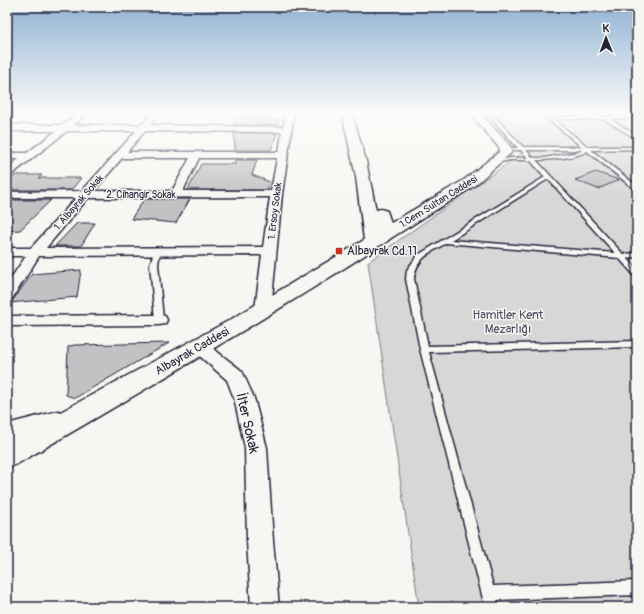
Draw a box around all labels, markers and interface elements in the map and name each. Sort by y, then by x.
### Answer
north arrow [586,18,626,58]
text: K [602,22,610,35]
street label: 1. Albayrak Sokak [51,172,107,233]
street label: 1.Cem Sultan Caddesi [397,173,480,231]
street label: 1. Ersoy Sokak [266,181,285,240]
street label: 2. Cihangir Sokak [106,189,176,201]
place label: Albayrak Cd.11 [347,244,417,259]
marker: Albayrak Cd.11 [334,246,344,256]
park label: Hamitler Kent Mezarlığı [473,308,544,337]
street label: Albayrak Caddesi [153,324,232,379]
street label: İlter Sokak [232,391,263,455]

